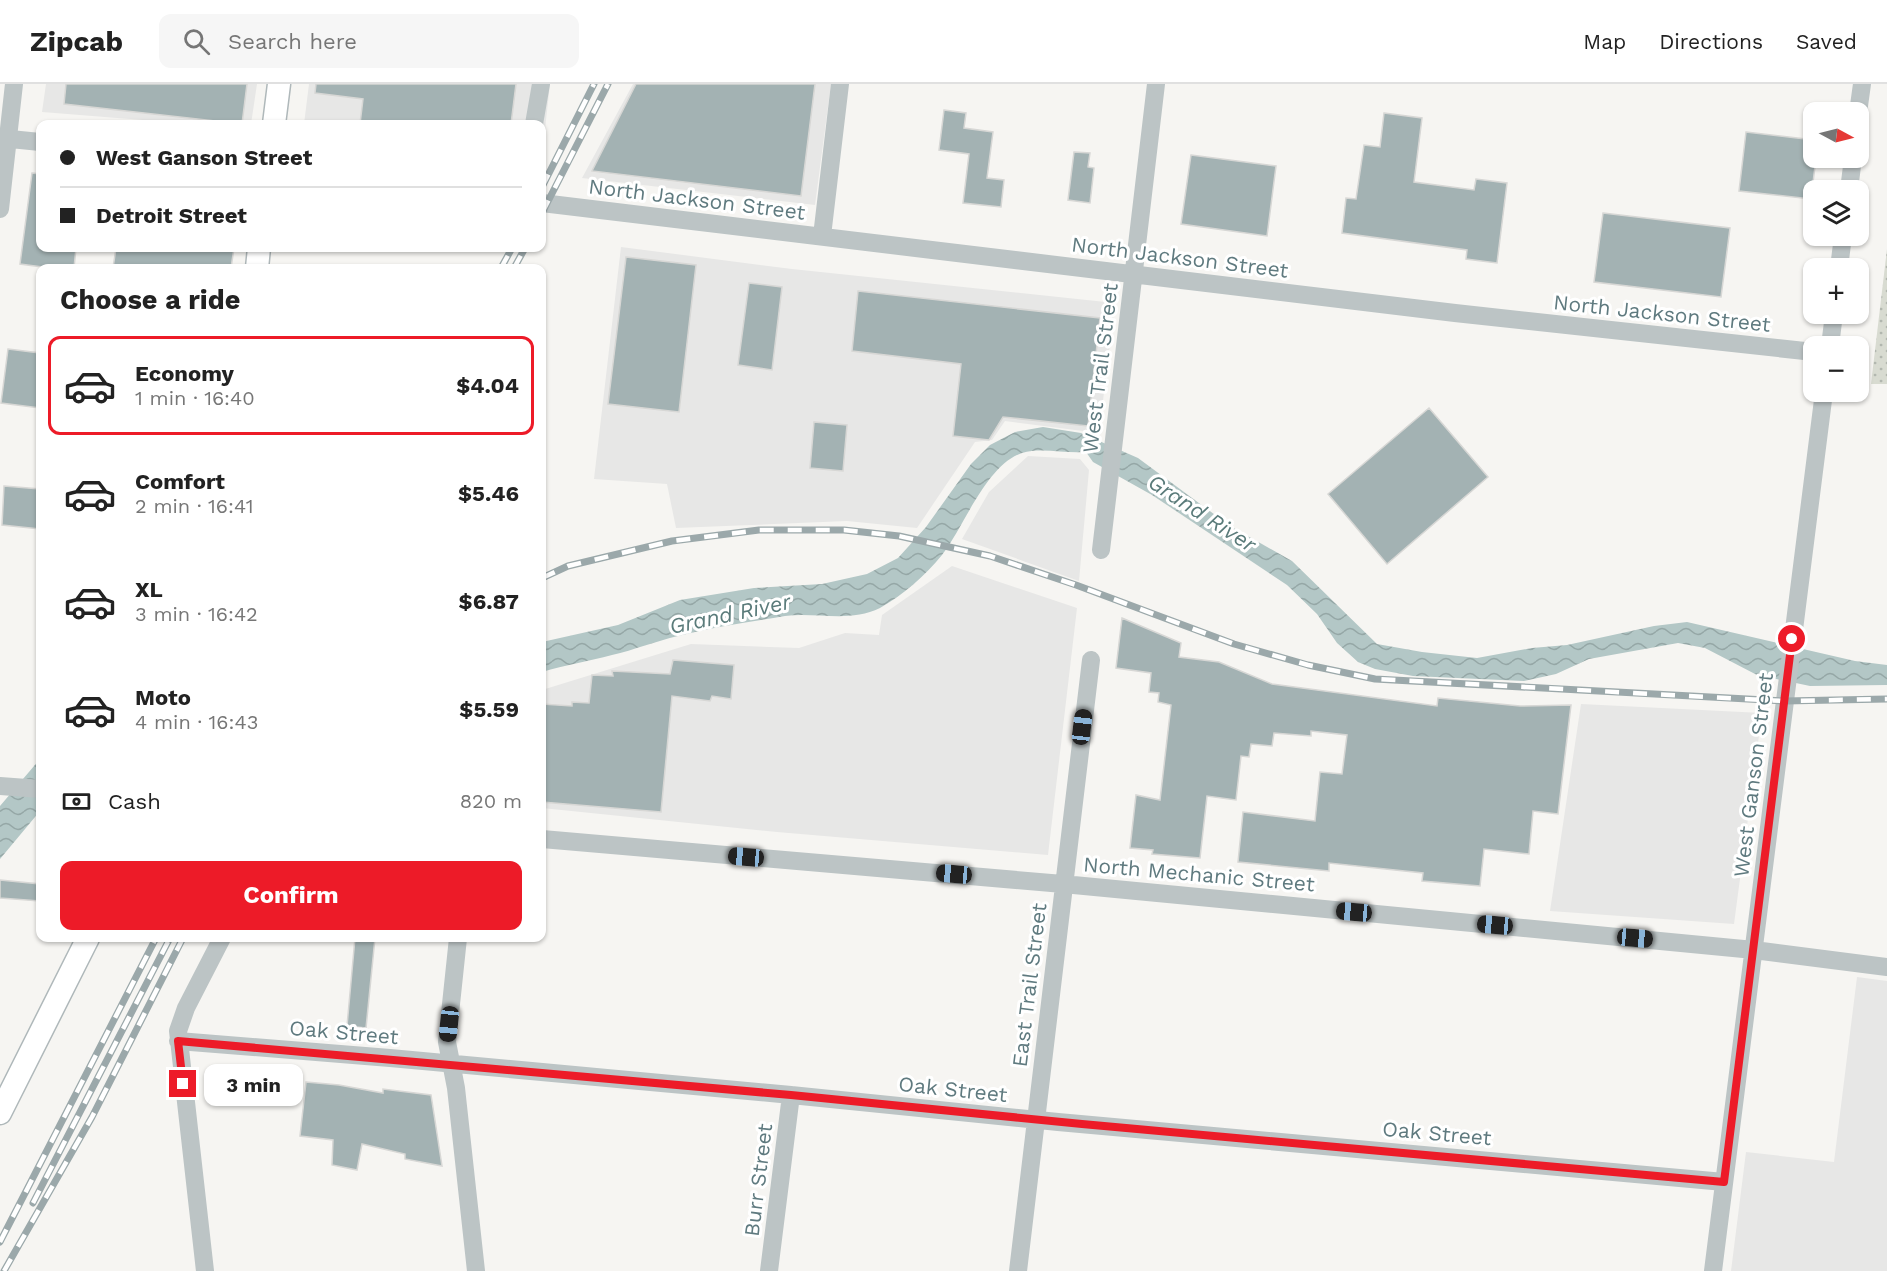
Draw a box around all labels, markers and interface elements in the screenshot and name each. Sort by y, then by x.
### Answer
search box [159,14,579,68]
text: Zipcab [30,25,123,58]
icon: search [180,25,213,58]
text: Search here [228,29,357,54]
text: Map [1583,29,1626,54]
text: Directions [1659,29,1763,54]
text: Saved [1796,29,1857,54]
north arrow [1803,102,1869,168]
map controls [1803,102,1869,402]
text: West Ganson Street [96,145,312,170]
street label: North Jackson Street [587,173,807,225]
button: layers [1803,180,1869,246]
text: Detroit Street [96,203,247,228]
street label: North Jackson Street [1070,231,1290,283]
button: + [1803,258,1869,324]
street label: West Trail Street [1077,281,1123,454]
text: Choose a ride [60,284,240,316]
street label: North Jackson Street [1552,289,1772,337]
button: − [1803,336,1869,402]
icon: car [63,359,117,413]
text: Economy [135,361,234,386]
text: $4.04 [456,373,519,398]
text: 1 min · 16:40 [135,386,255,410]
icon: car [63,467,117,521]
text: Comfort [135,469,225,494]
water label: Grand River [1143,469,1262,558]
text: $5.46 [458,481,519,506]
text: 2 min · 16:41 [135,494,254,518]
icon: car [63,575,117,629]
text: XL [135,577,163,602]
text: $6.87 [459,589,519,614]
water label: Grand River [667,589,794,639]
text: 3 min · 16:42 [135,602,258,626]
route start [1778,625,1805,652]
street label: West Ganson Street [1728,671,1778,879]
icon: car [63,683,117,737]
text: Moto [135,685,191,710]
text: $5.59 [459,697,519,722]
car [1071,708,1093,746]
text: 4 min · 16:43 [135,710,258,734]
icon: cash [60,785,93,818]
text: Cash [108,789,161,814]
text: 820 m [460,789,522,813]
car [727,846,765,868]
street label: North Mechanic Street [1082,851,1316,897]
button: Confirm [60,861,522,930]
car [935,863,973,885]
car [1335,901,1373,923]
street label: East Trail Street [1007,902,1051,1068]
car [1476,914,1514,936]
car [1616,927,1654,949]
car [438,1005,460,1043]
street label: Oak Street [288,1015,400,1049]
callout: 3 min [204,1063,303,1105]
route end [169,1070,196,1097]
street label: Oak Street [897,1071,1009,1107]
text: 3 min [226,1073,281,1097]
street label: Oak Street [1381,1116,1493,1150]
street label: Burr Street [739,1122,777,1238]

